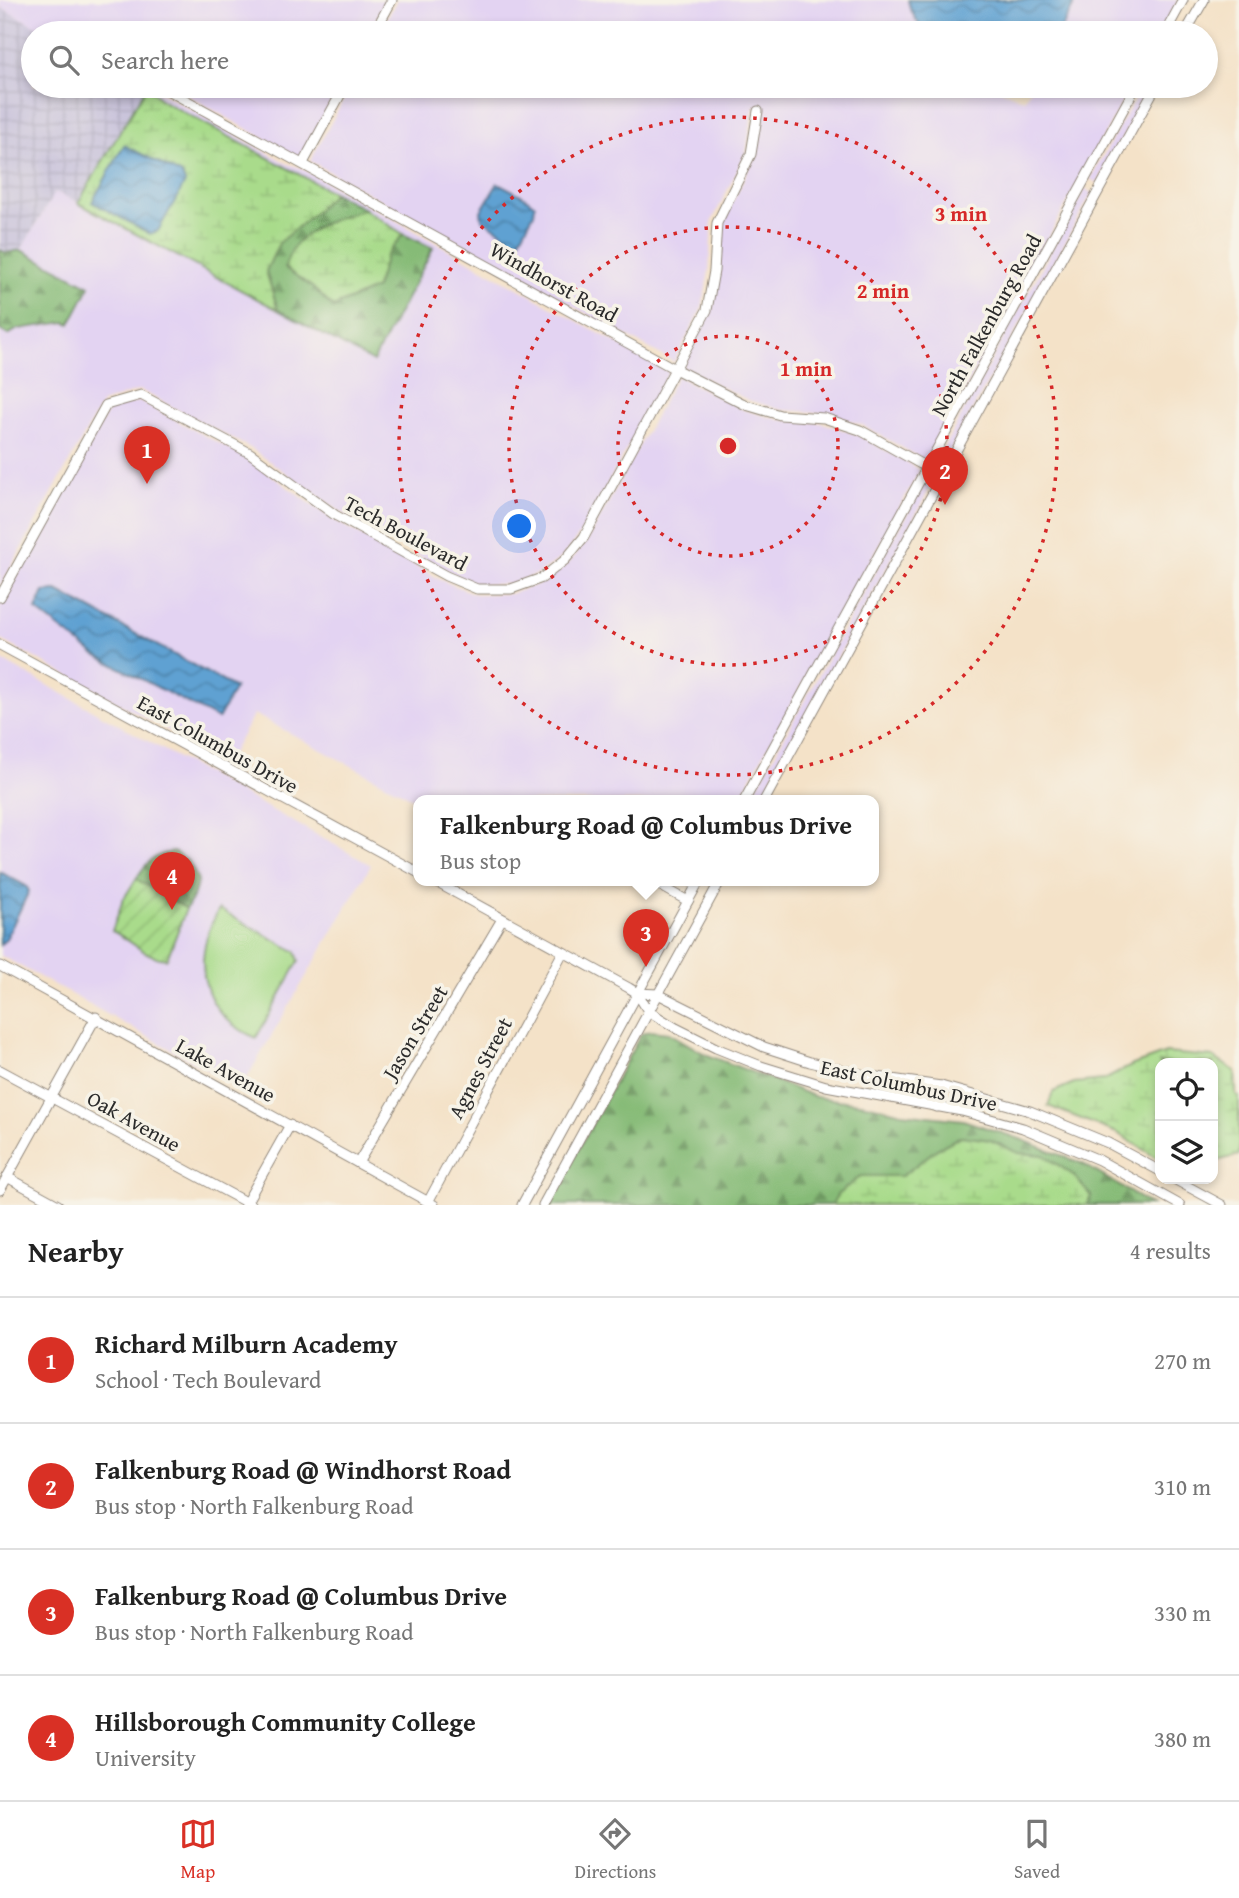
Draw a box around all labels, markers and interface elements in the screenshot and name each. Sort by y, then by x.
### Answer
search box [21,21,1218,98]
text: Search here [101,40,229,79]
icon: search [45,41,83,79]
text: 3 min [935,198,988,229]
street label: North Falkenburg Road [923,228,1049,422]
street label: Windhorst Road [484,234,624,330]
text: 2 min [857,275,910,306]
text: 1 min [780,353,833,384]
pin: 1 [124,426,170,484]
centre of rings [716,434,740,458]
pin: 2 [922,447,968,505]
street label: Tech Boulevard [339,487,474,579]
your location [502,509,536,543]
street label: East Columbus Drive [132,687,304,801]
popup [413,795,879,886]
text: Falkenburg Road @ Columbus Drive [440,805,852,844]
text: Bus stop [440,844,521,877]
pin: 4 [149,852,195,910]
pin: 3 [623,909,669,967]
street label: Jason Street [373,978,456,1088]
street label: Agnes Street [440,1011,520,1124]
street label: Lake Avenue [171,1030,281,1110]
street label: East Columbus Drive [818,1051,1000,1119]
map controls [1155,1058,1218,1184]
button: locate [1155,1058,1218,1121]
street label: Oak Avenue [82,1083,186,1159]
button: layers [1155,1121,1218,1184]
text: Nearby [28,1229,124,1273]
text: 4 results [1130,1234,1211,1267]
text: Richard Milburn Academy [95,1324,398,1363]
text: 1 [45,1344,57,1377]
text: 270 m [1154,1344,1211,1377]
text: School · Tech Boulevard [95,1363,321,1396]
text: Falkenburg Road @ Windhorst Road [95,1450,511,1489]
text: 2 [45,1470,57,1503]
text: 310 m [1154,1470,1211,1503]
text: Bus stop · North Falkenburg Road [95,1489,413,1522]
text: Falkenburg Road @ Columbus Drive [95,1576,507,1615]
text: 3 [45,1596,57,1629]
text: 330 m [1154,1596,1211,1629]
text: Bus stop · North Falkenburg Road [95,1615,413,1648]
text: Hillsborough Community College [95,1702,476,1741]
text: 4 [45,1722,57,1755]
text: 380 m [1154,1722,1211,1755]
text: University [95,1741,196,1774]
tab: Map [179,1815,217,1885]
tab: Directions [575,1815,656,1885]
tab: Saved [1014,1815,1060,1885]

